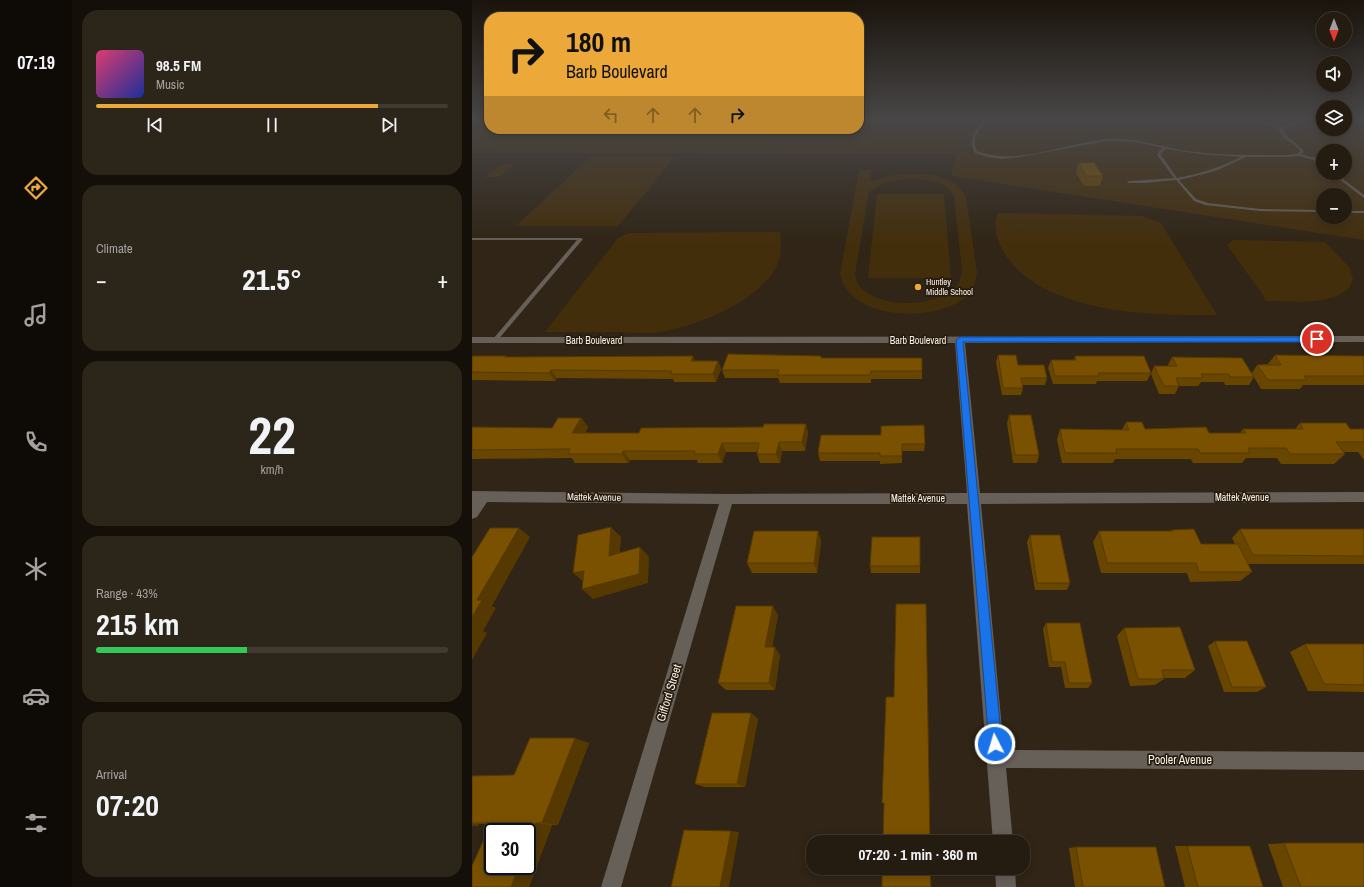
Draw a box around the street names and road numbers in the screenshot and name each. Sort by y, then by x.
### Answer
street label: Barb Boulevard [566,334,622,347]
street label: Barb Boulevard [890,334,946,347]
street label: Mattek Avenue [567,490,622,504]
street label: Mattek Avenue [1215,491,1269,504]
street label: Mattek Avenue [891,492,945,505]
street label: Gifford Street [653,662,685,724]
street label: Pooler Avenue [1148,752,1212,768]

